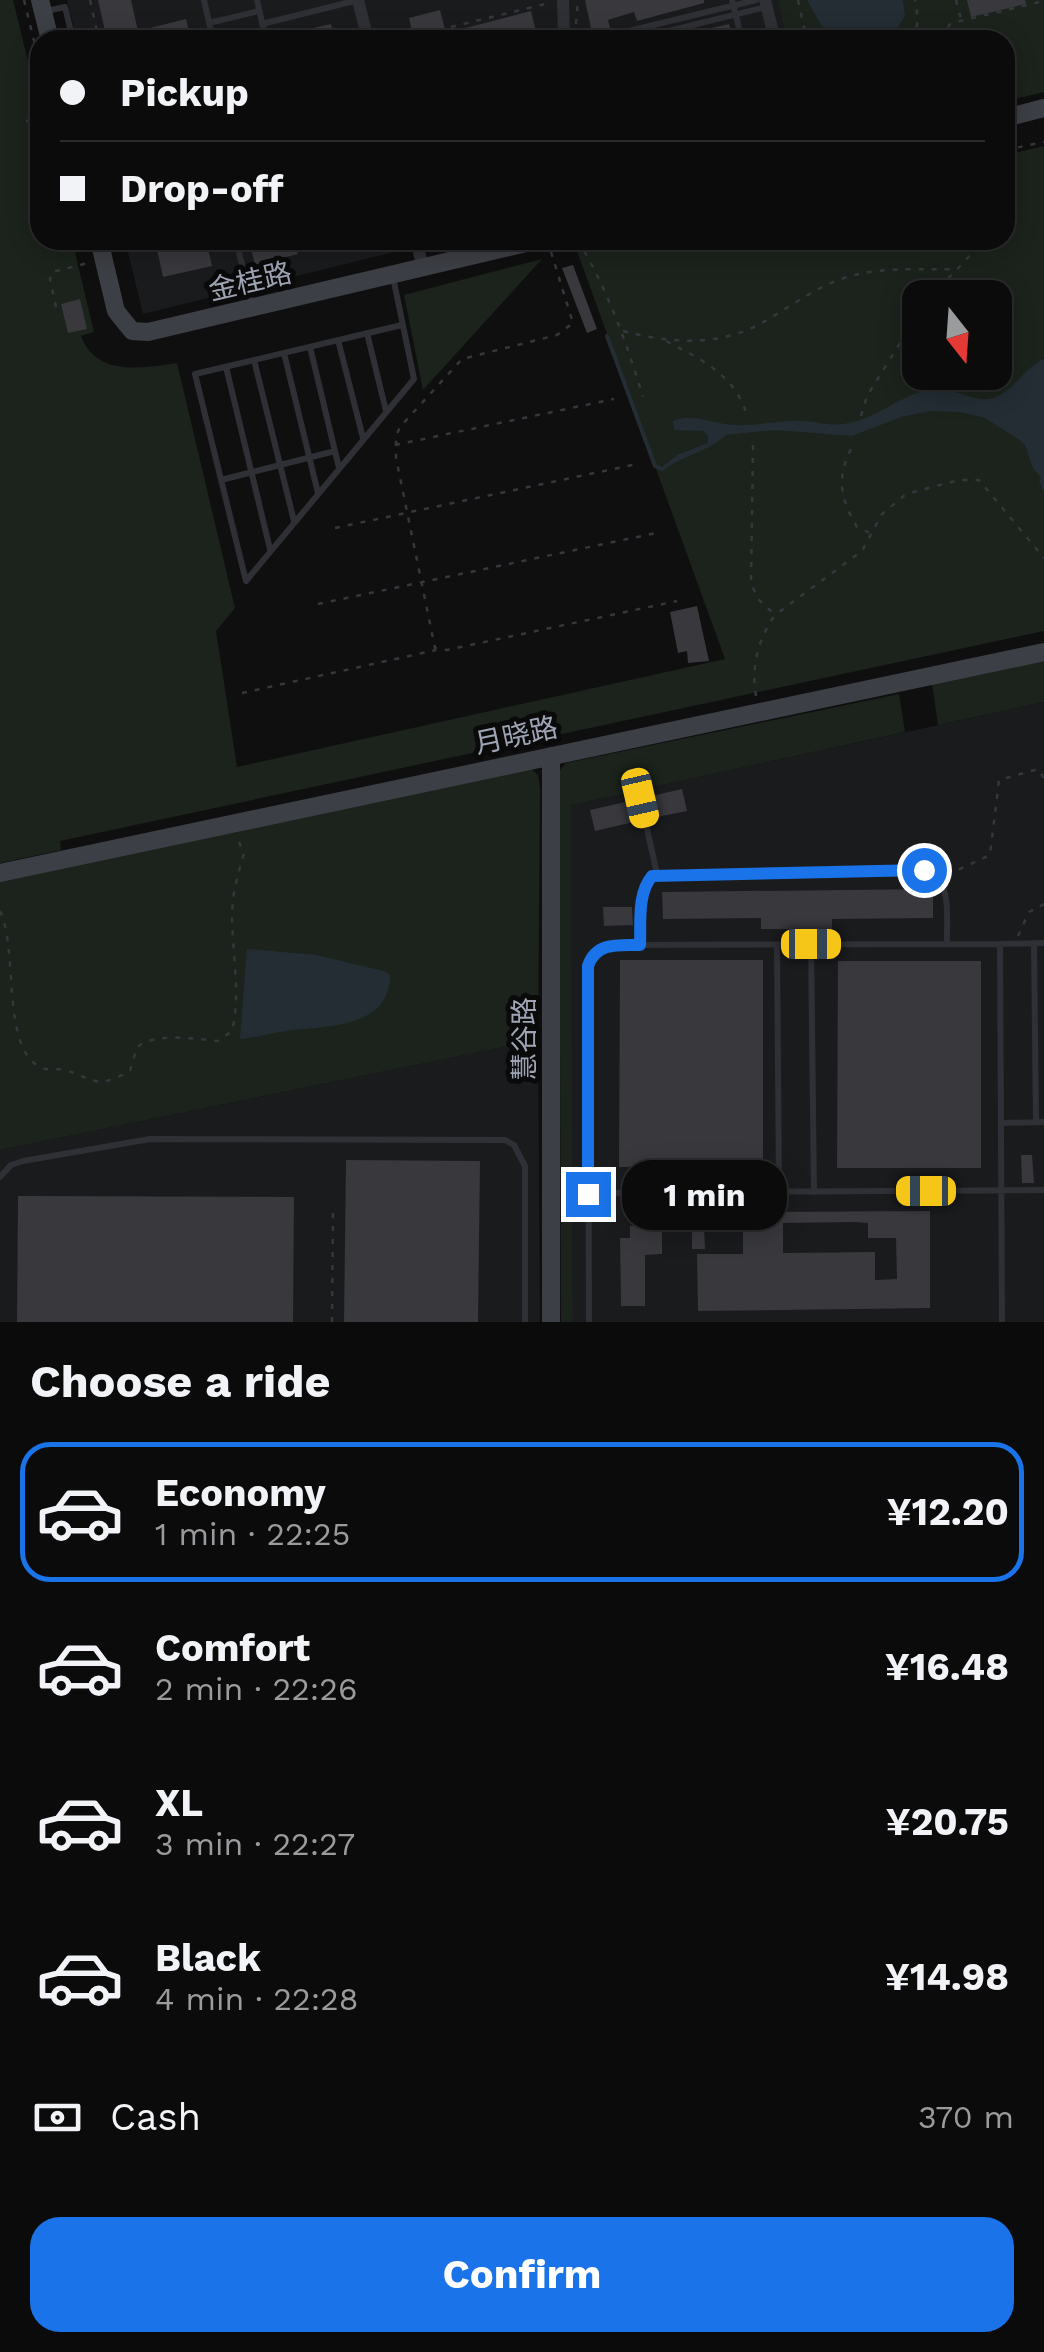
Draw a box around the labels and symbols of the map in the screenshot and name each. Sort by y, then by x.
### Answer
street label: 金桂路 [205,256,295,307]
north arrow [902,280,1012,390]
street label: 月晓路 [472,711,561,760]
car [619,765,661,831]
route start [902,848,947,893]
car [781,929,841,959]
street label: 慧谷路 [508,997,541,1081]
callout: 1 min [623,1159,788,1229]
route end [566,1172,611,1217]
car [896,1176,956,1206]

